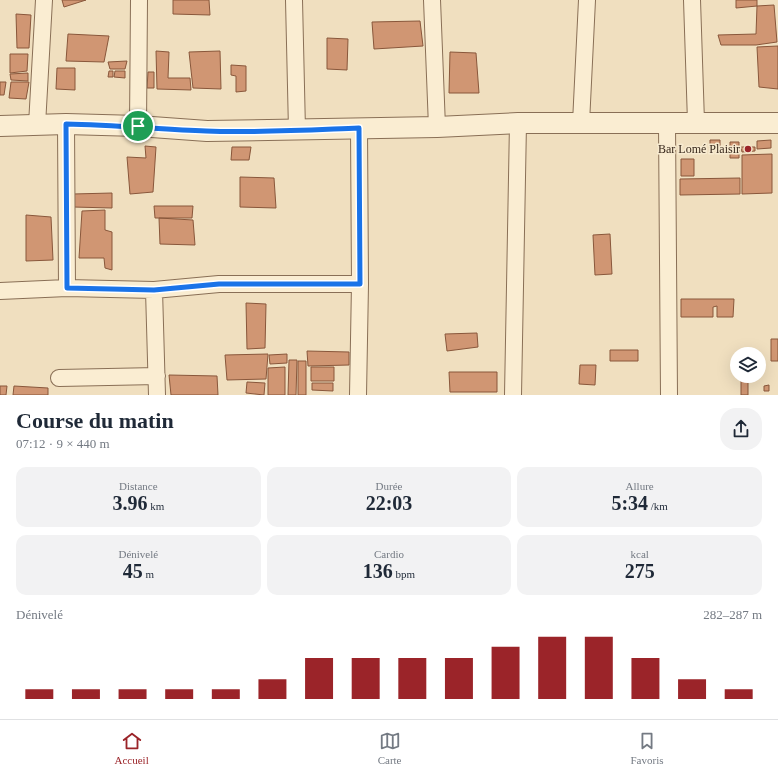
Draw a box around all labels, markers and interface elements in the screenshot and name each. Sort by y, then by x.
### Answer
pin [121,109,155,143]
icon: arrive [127,115,149,137]
place label: Bar Lomé Plaisir [658,142,740,156]
marker: Bar Lomé Plaisir [743,144,753,154]
map controls [730,347,766,383]
button: layers [730,347,766,383]
text: Course du matin [16,408,174,433]
button: share [720,408,762,450]
text: 07:12 · 9 × 440 m [16,436,110,451]
text: Distance [119,480,158,492]
text: Durée [376,480,402,492]
text: Allure [626,480,654,492]
text: 3.96 [112,492,147,514]
text: 22:03 [366,492,412,514]
text: 5:34 [611,492,648,514]
text: km [147,500,164,512]
text: /km [648,500,668,512]
text: Dénivelé [118,548,158,560]
text: Cardio [374,548,404,560]
text: kcal [631,548,649,560]
text: 45 [123,560,143,582]
text: 136 [363,560,393,582]
text: 275 [625,560,655,582]
text: m [143,568,154,580]
text: bpm [393,568,415,580]
text: Dénivelé [16,607,63,622]
text: 282–287 m [703,607,762,622]
tab: Accueil [114,730,149,766]
tab: Carte [378,730,402,766]
tab: Favoris [630,730,663,766]

